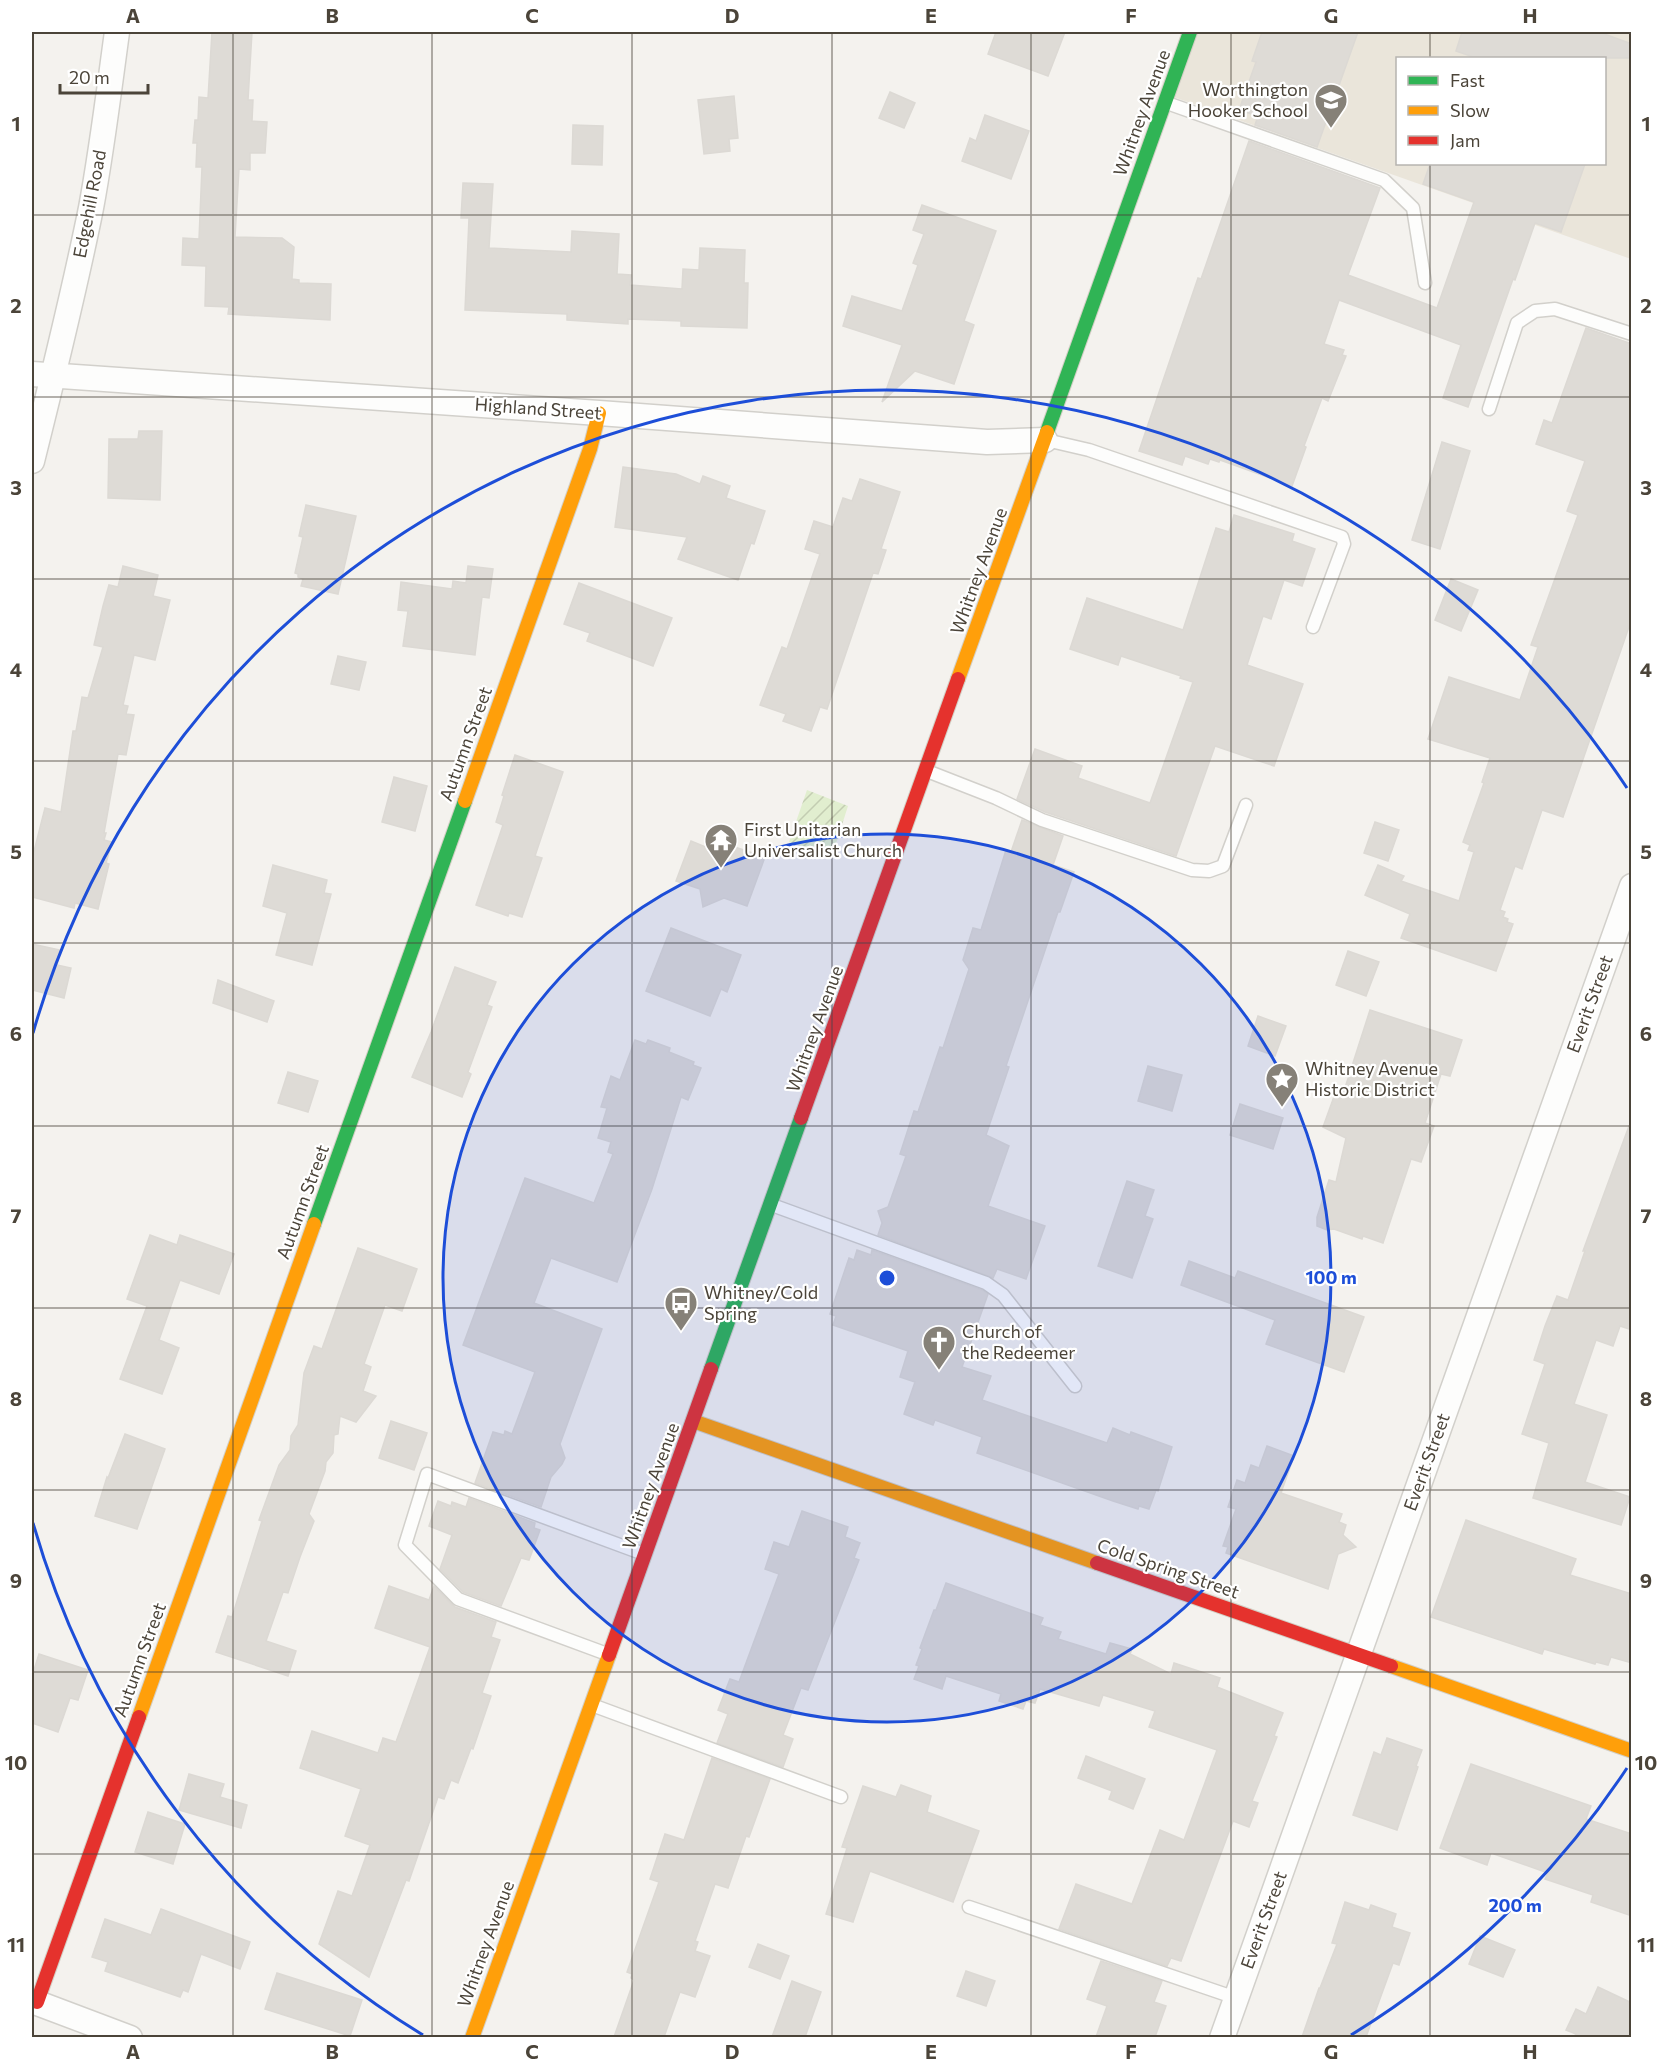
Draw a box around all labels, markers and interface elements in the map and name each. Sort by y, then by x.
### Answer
text: A [126,3,140,27]
text: B [325,3,339,27]
text: C [525,3,539,27]
text: D [725,3,739,27]
text: E [925,3,937,27]
text: F [1125,3,1137,27]
text: G [1324,3,1338,27]
text: H [1523,3,1538,27]
street label: Whitney Avenue [1108,46,1174,179]
scale bar [60,57,148,95]
legend [1396,57,1606,165]
text: 20 m [69,66,110,88]
text: Fast [1450,69,1485,91]
place label: Worthington Hooker School [1188,78,1308,121]
school or university icon: Worthington Hooker School [1313,82,1349,129]
text: Slow [1450,99,1490,121]
text: 1 [11,111,21,135]
text: 1 [1641,111,1651,135]
text: Jam [1450,129,1480,151]
street label: Edgehill Road [68,148,110,260]
text: 2 [10,293,22,317]
text: 2 [1640,293,1652,317]
street label: Highland Street [474,393,602,423]
text: 3 [10,475,22,499]
text: 3 [1640,475,1652,499]
street label: Whitney Avenue [945,504,1011,637]
text: 4 [10,657,22,681]
text: 4 [1640,657,1652,681]
street label: Autumn Street [434,683,496,804]
place label: First Unitarian Universalist Church [744,818,902,861]
temple icon: First Unitarian Universalist Church [703,822,739,869]
text: 5 [10,839,22,863]
text: 5 [1640,839,1652,863]
street label: Everit Street [1561,952,1617,1056]
street label: Whitney Avenue [781,962,847,1095]
text: 6 [10,1021,22,1045]
text: 6 [1640,1021,1652,1045]
place label: Whitney Avenue Historic District [1305,1057,1438,1100]
place icon: Whitney Avenue Historic District [1264,1061,1300,1108]
street label: Autumn Street [271,1141,333,1262]
text: 7 [11,1203,22,1227]
text: 7 [1641,1203,1652,1227]
text: 100 m [1305,1266,1357,1288]
centre of rings [877,1268,897,1288]
place label: Whitney/Cold Spring [704,1281,818,1324]
bus stop icon: Whitney/Cold Spring [663,1285,699,1332]
place label: Church of the Redeemer [962,1320,1075,1363]
church icon: Church of the Redeemer [921,1324,957,1371]
text: 8 [10,1386,22,1410]
text: 8 [1640,1386,1652,1410]
street label: Everit Street [1398,1410,1454,1514]
street label: Whitney Avenue [617,1419,683,1552]
street label: Cold Spring Street [1094,1533,1242,1603]
text: 9 [10,1568,22,1592]
text: 9 [1640,1568,1652,1592]
street label: Autumn Street [108,1599,170,1720]
text: 10 [5,1750,27,1774]
text: 10 [1635,1750,1657,1774]
street label: Everit Street [1235,1868,1291,1972]
street label: Whitney Avenue [452,1877,518,2010]
text: 200 m [1488,1894,1542,1916]
text: 11 [7,1932,25,1956]
text: 11 [1637,1932,1655,1956]
text: A [126,2039,140,2063]
text: B [325,2039,339,2063]
text: C [525,2039,539,2063]
text: D [725,2039,739,2063]
text: E [925,2039,937,2063]
text: F [1125,2039,1137,2063]
text: G [1324,2039,1338,2063]
text: H [1523,2039,1538,2063]

